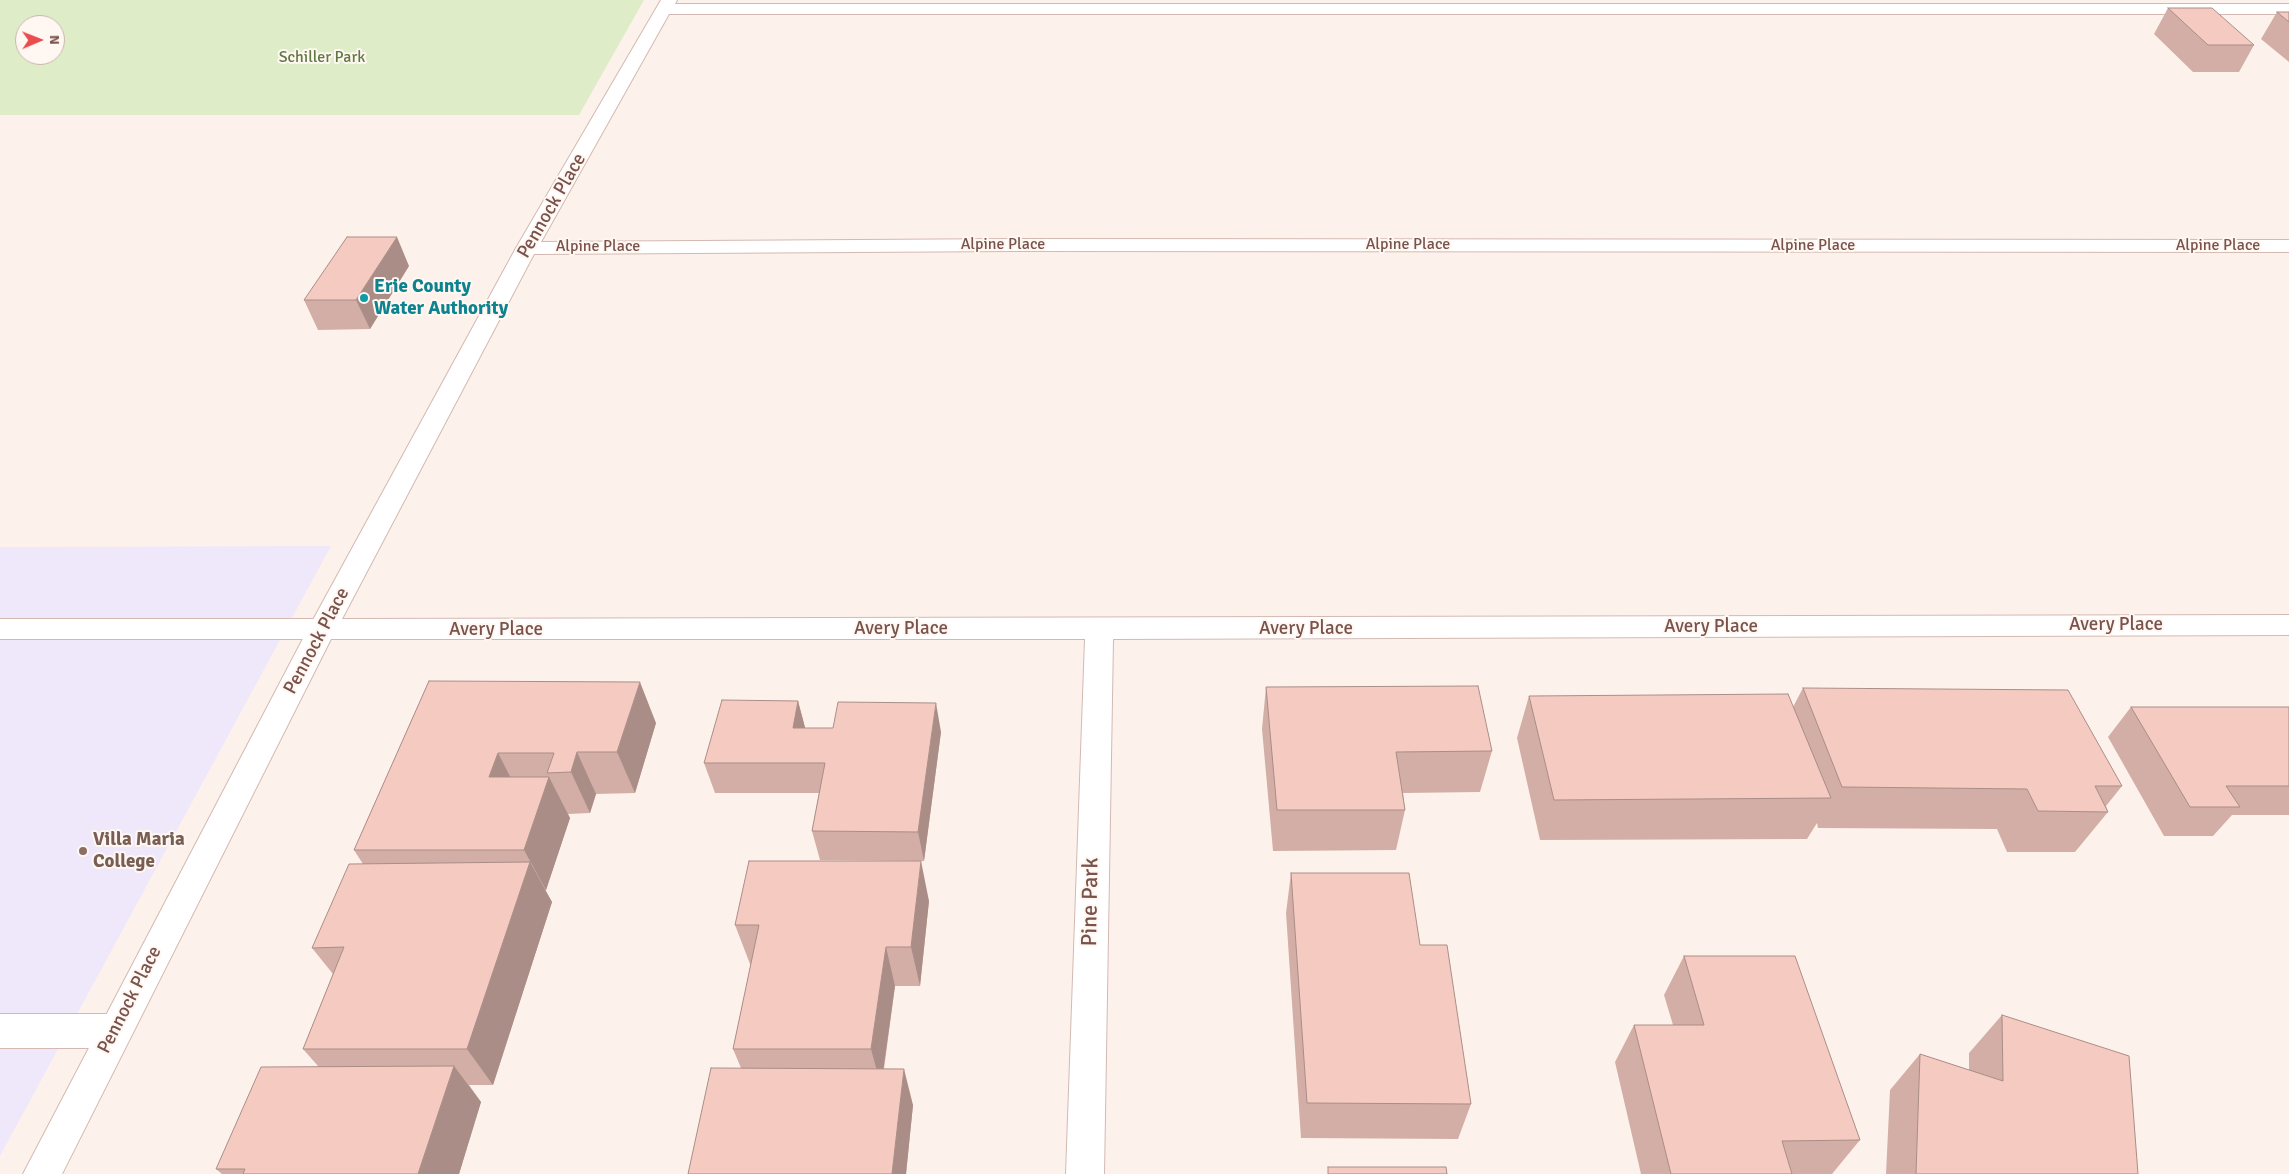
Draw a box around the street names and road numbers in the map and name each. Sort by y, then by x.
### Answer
street label: Pennock Place [513,149,591,263]
street label: Alpine Place [961,235,1045,255]
street label: Alpine Place [1366,235,1450,255]
street label: Alpine Place [1771,236,1855,256]
street label: Alpine Place [2176,236,2260,256]
street label: Alpine Place [556,237,640,257]
street label: Pennock Place [279,584,355,698]
street label: Avery Place [2069,614,2163,636]
street label: Avery Place [1664,616,1758,638]
street label: Avery Place [854,618,948,640]
street label: Avery Place [1259,618,1353,640]
street label: Avery Place [449,619,543,641]
street label: Pine Park [1077,857,1105,947]
street label: Pennock Place [93,943,167,1057]

